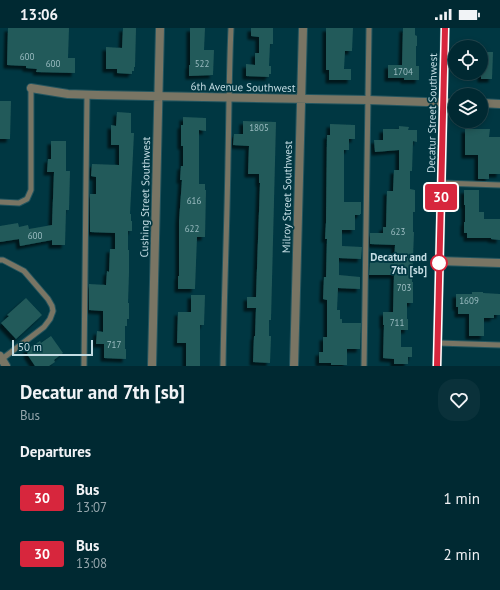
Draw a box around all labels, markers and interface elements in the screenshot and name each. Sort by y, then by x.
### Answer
text: 13:06 [20,5,58,24]
map controls [448,40,488,128]
button: locate [448,40,488,80]
house number: 600 [20,51,34,62]
street label: Decatur Street Southwest [424,53,440,173]
house number: 600 [46,58,60,69]
house number: 522 [195,58,209,69]
house number: 1704 [393,66,413,77]
street label: 6th Avenue Southwest [190,79,296,95]
button: layers [448,88,488,128]
house number: 1805 [249,122,269,133]
street label: Cushing Street Southwest [137,136,153,258]
street label: Milroy Street Southwest [279,140,295,253]
line badge: 30 [423,184,459,210]
text: 30 [433,188,449,206]
house number: 616 [187,195,201,206]
house number: 622 [185,223,199,234]
house number: 623 [391,226,405,237]
house number: 600 [28,230,42,241]
place label: Decatur and 7th [sb] [370,250,427,278]
marker: Decatur and 7th [sb] [430,254,448,272]
house number: 703 [397,282,411,293]
house number: 1609 [459,295,479,306]
house number: 711 [390,317,404,328]
scale bar [12,338,93,357]
house number: 717 [107,339,121,350]
text: 50 m [18,340,42,354]
button: heart [438,379,480,421]
text: Decatur and 7th [sb] [20,380,185,404]
text: Bus [20,407,40,424]
text: Departures [20,442,91,461]
text: Bus [76,480,99,499]
text: 30 [34,489,50,507]
text: 1 min [443,489,480,508]
text: 13:07 [76,499,107,516]
text: Bus [76,536,99,555]
text: 30 [34,545,50,563]
text: 2 min [443,545,480,564]
text: 13:08 [76,555,107,572]

